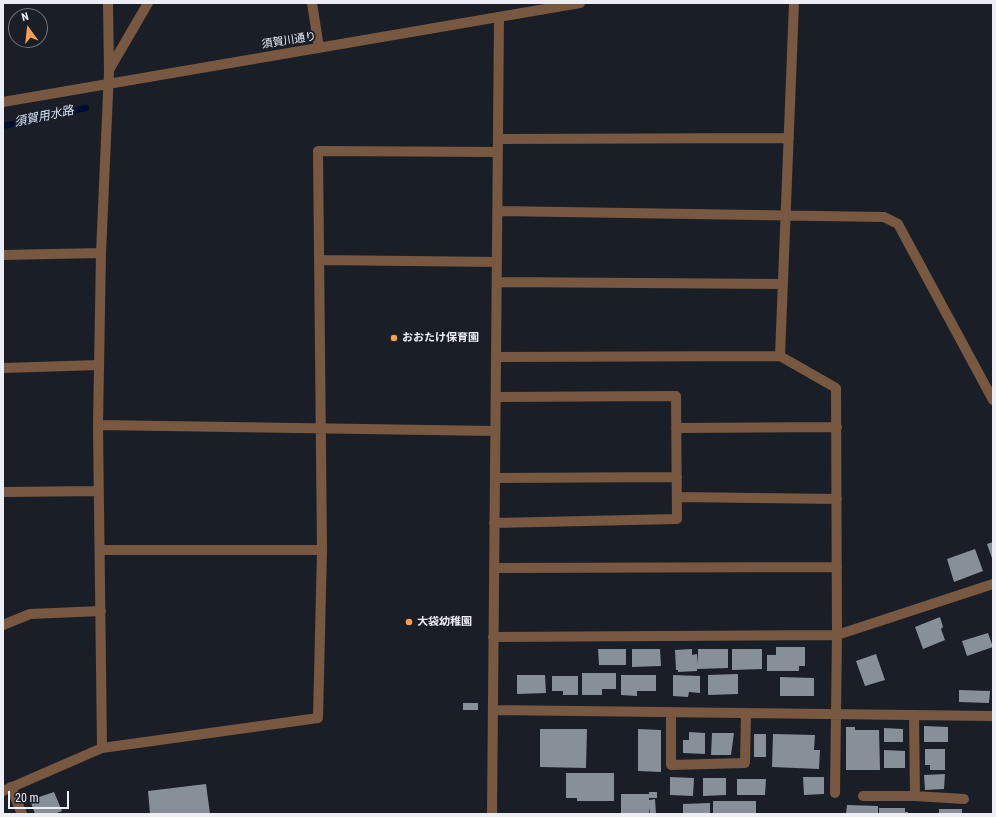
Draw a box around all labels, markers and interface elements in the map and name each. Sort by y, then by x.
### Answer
north arrow [8,8,48,48]
text: N [20,10,30,24]
street label: 須賀川通り [261,30,317,52]
water label: 須賀用水路 [13,104,75,130]
place label: おおたけ保育園 [402,331,479,345]
marker: おおたけ保育園 [389,333,399,343]
place label: 大袋幼稚園 [417,615,472,629]
marker: 大袋幼稚園 [404,617,414,627]
scale bar [10,783,71,809]
text: 20 m [15,791,39,805]

